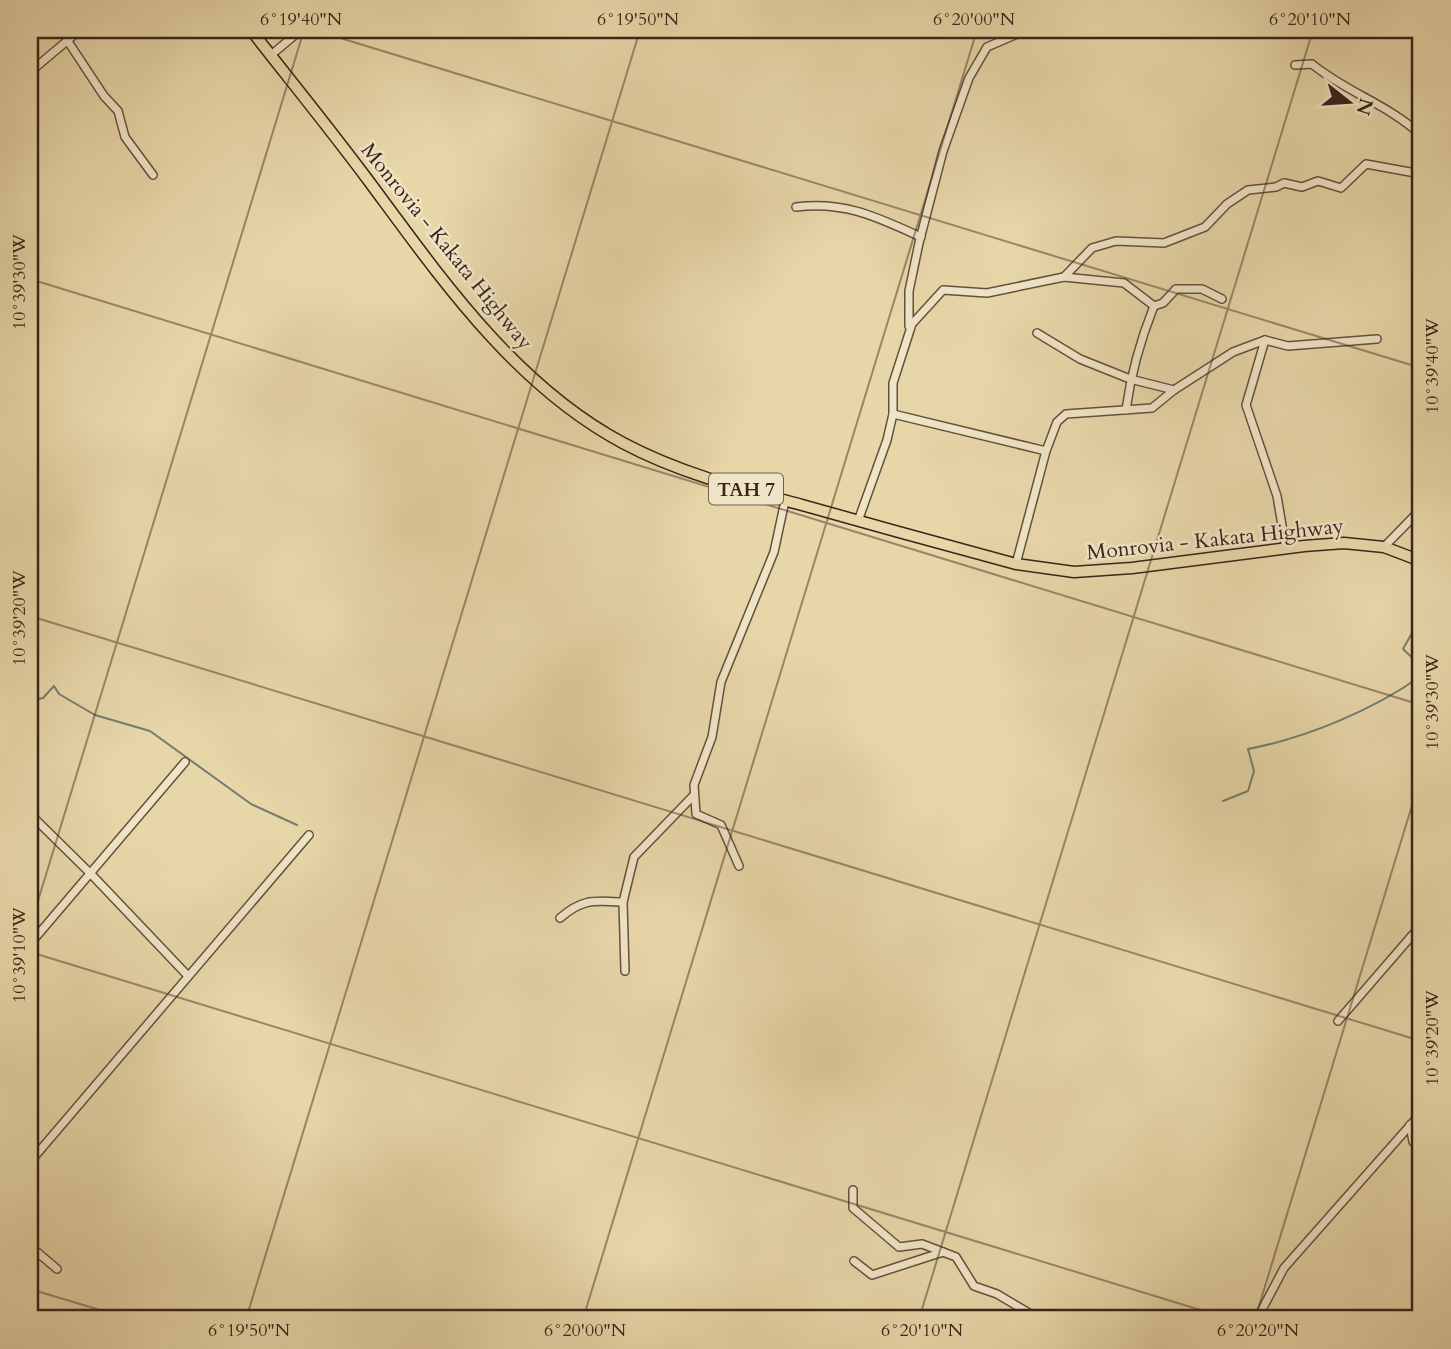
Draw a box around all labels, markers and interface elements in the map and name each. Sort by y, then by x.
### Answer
text: 6°19'40"N [260,7,343,32]
text: 6°19'50"N [597,7,680,32]
text: 6°20'00"N [933,7,1016,32]
text: 6°20'10"N [1269,7,1352,32]
north arrow [1314,66,1384,136]
text: N [1349,95,1379,119]
street label: Monrovia - Kakata Highway [354,137,539,356]
text: 10°39'30"W [7,234,32,330]
text: 10°39'40"W [1420,318,1445,414]
road number: TAH 7 [709,474,783,504]
street label: Monrovia - Kakata Highway [1085,512,1345,567]
text: 10°39'20"W [7,570,32,666]
text: 10°39'30"W [1420,654,1445,750]
text: 10°39'10"W [7,907,32,1003]
text: 10°39'20"W [1420,990,1445,1086]
text: 6°19'50"N [208,1318,291,1343]
text: 6°20'00"N [544,1318,627,1343]
text: 6°20'10"N [881,1318,964,1343]
text: 6°20'20"N [1217,1318,1300,1343]

